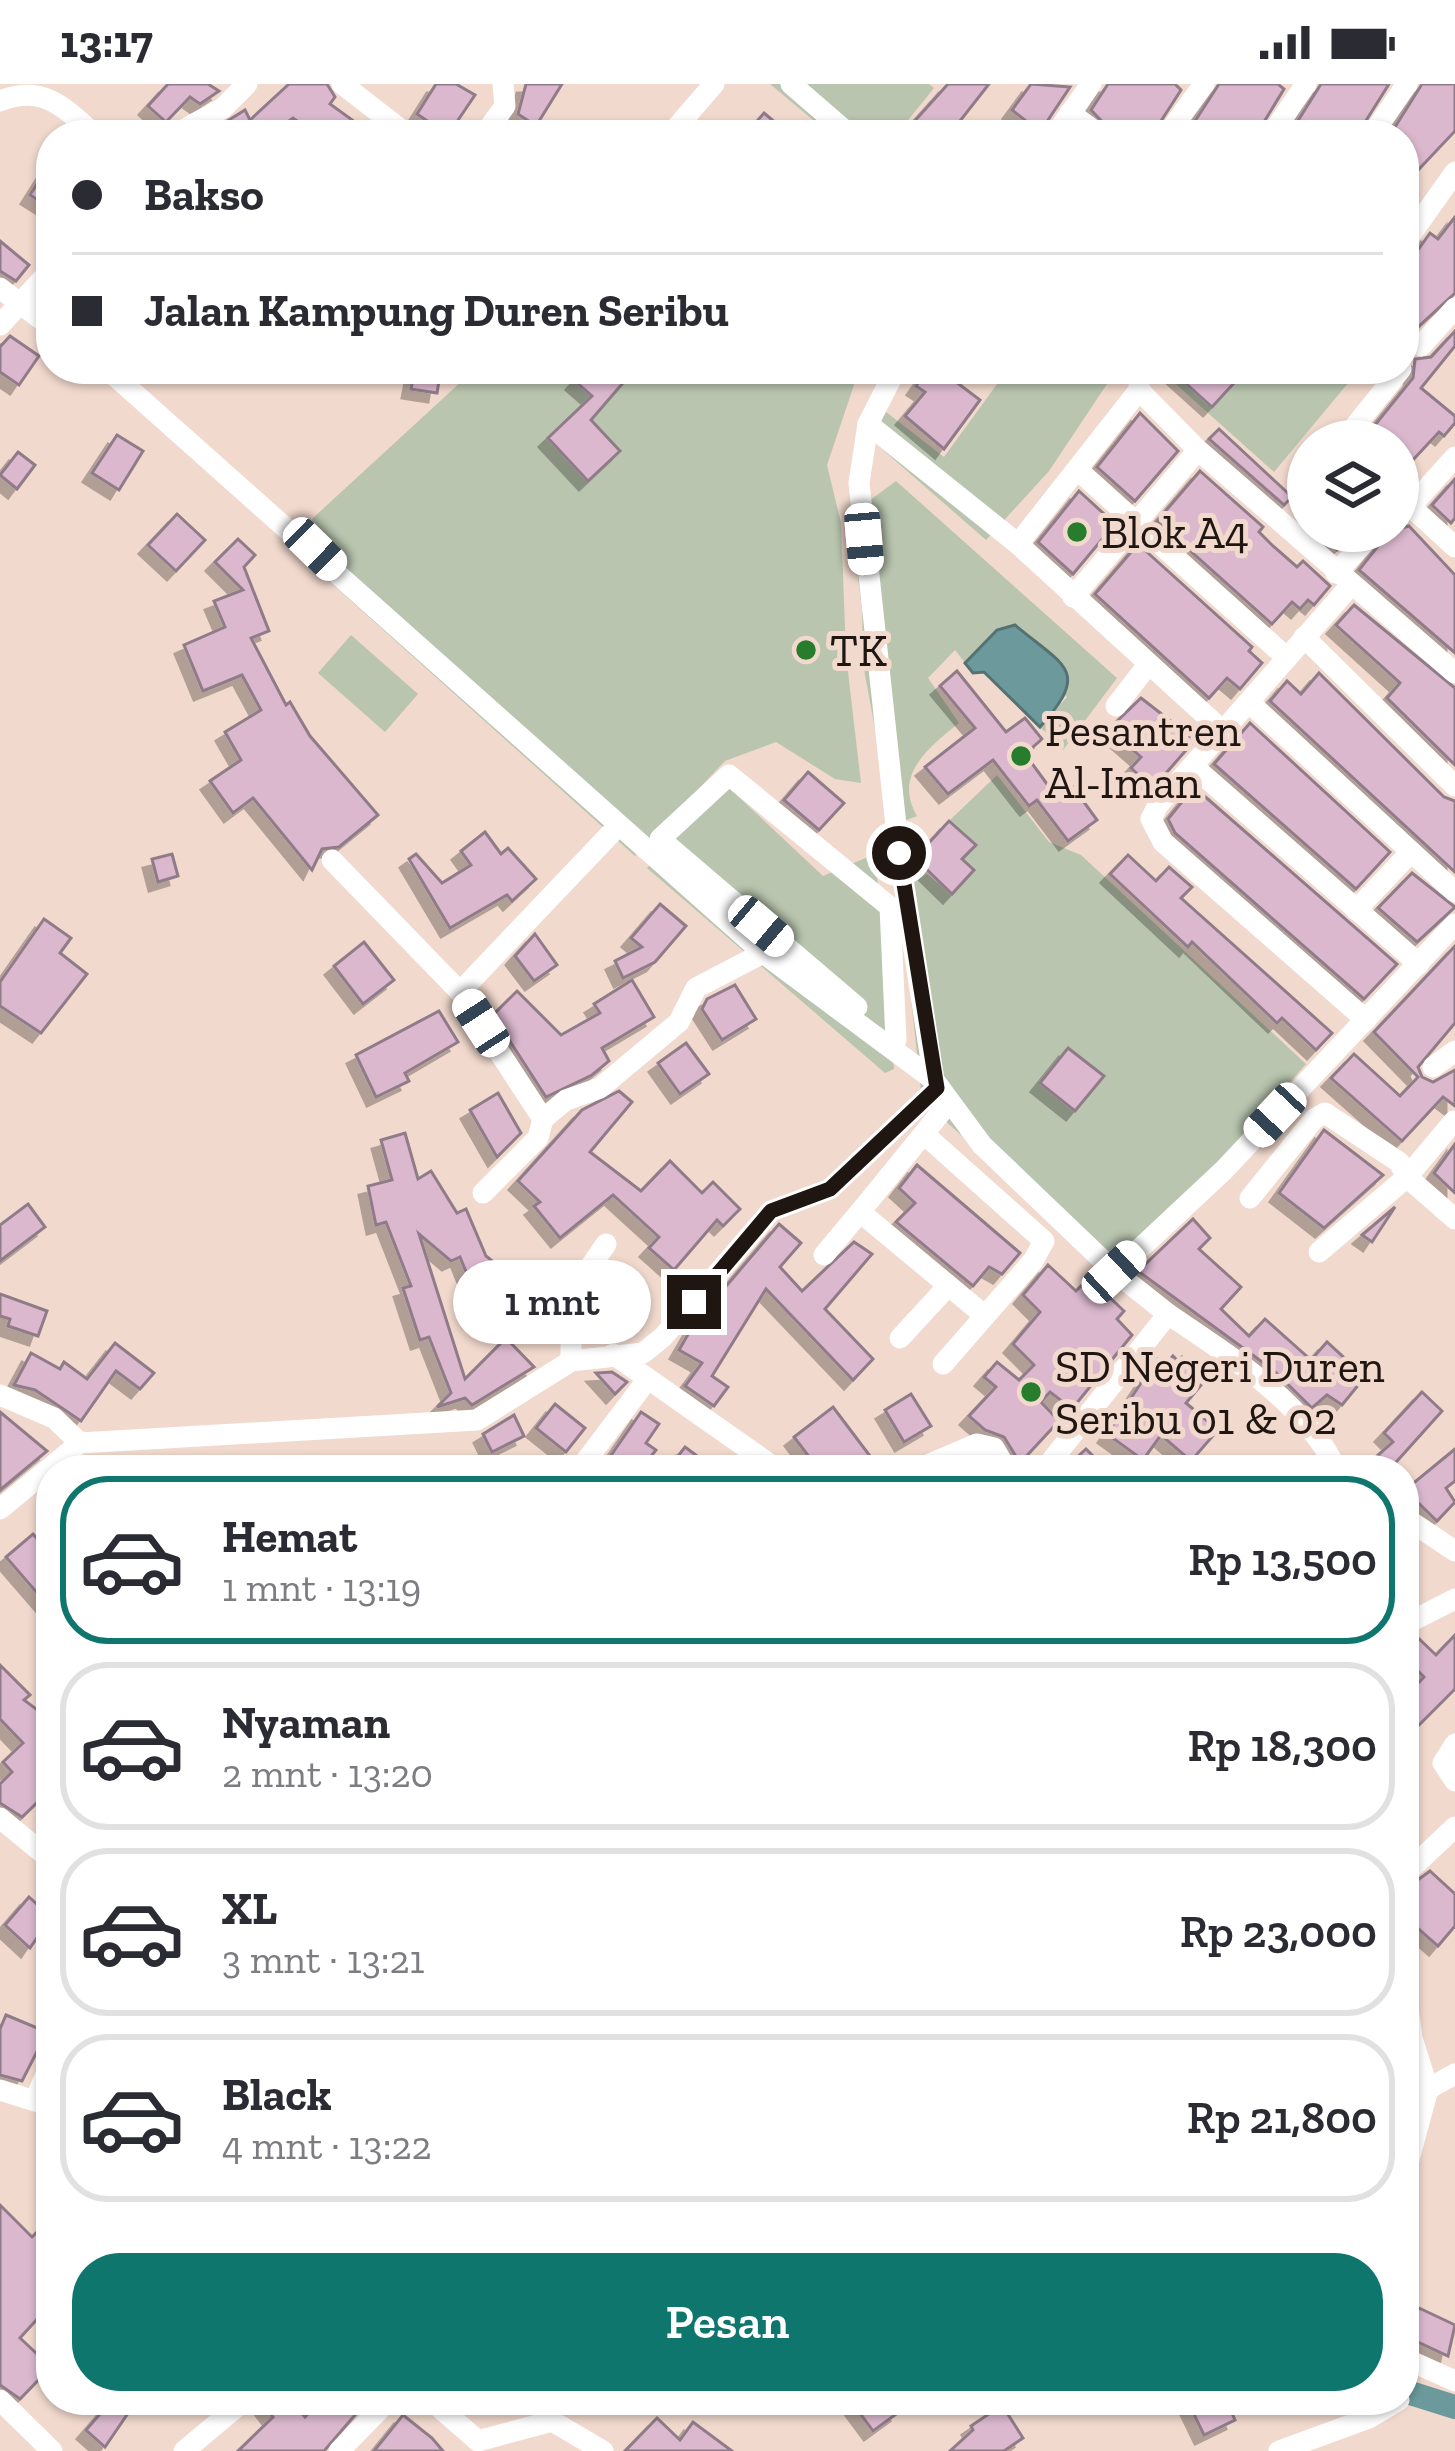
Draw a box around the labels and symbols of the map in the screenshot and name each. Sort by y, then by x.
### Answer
car [843,502,885,576]
place label: Blok A4 [1101,506,1249,560]
car [277,511,353,587]
marker: Blok A4 [1064,519,1090,545]
place label: TK [830,624,887,678]
marker: TK [793,637,819,663]
place label: Pesantren Al-Iman [1045,704,1241,810]
marker: Pesantren Al-Iman [1008,743,1034,769]
route start [872,826,926,880]
car [722,889,800,963]
car [446,983,516,1063]
car [1237,1076,1313,1154]
car [1075,1234,1153,1310]
callout: 1 mnt [454,1260,652,1344]
route end [667,1275,721,1329]
place label: SD Negeri Duren Seribu 01 & 02 [1055,1340,1385,1446]
marker: SD Negeri Duren Seribu 01 & 02 [1018,1379,1044,1405]

